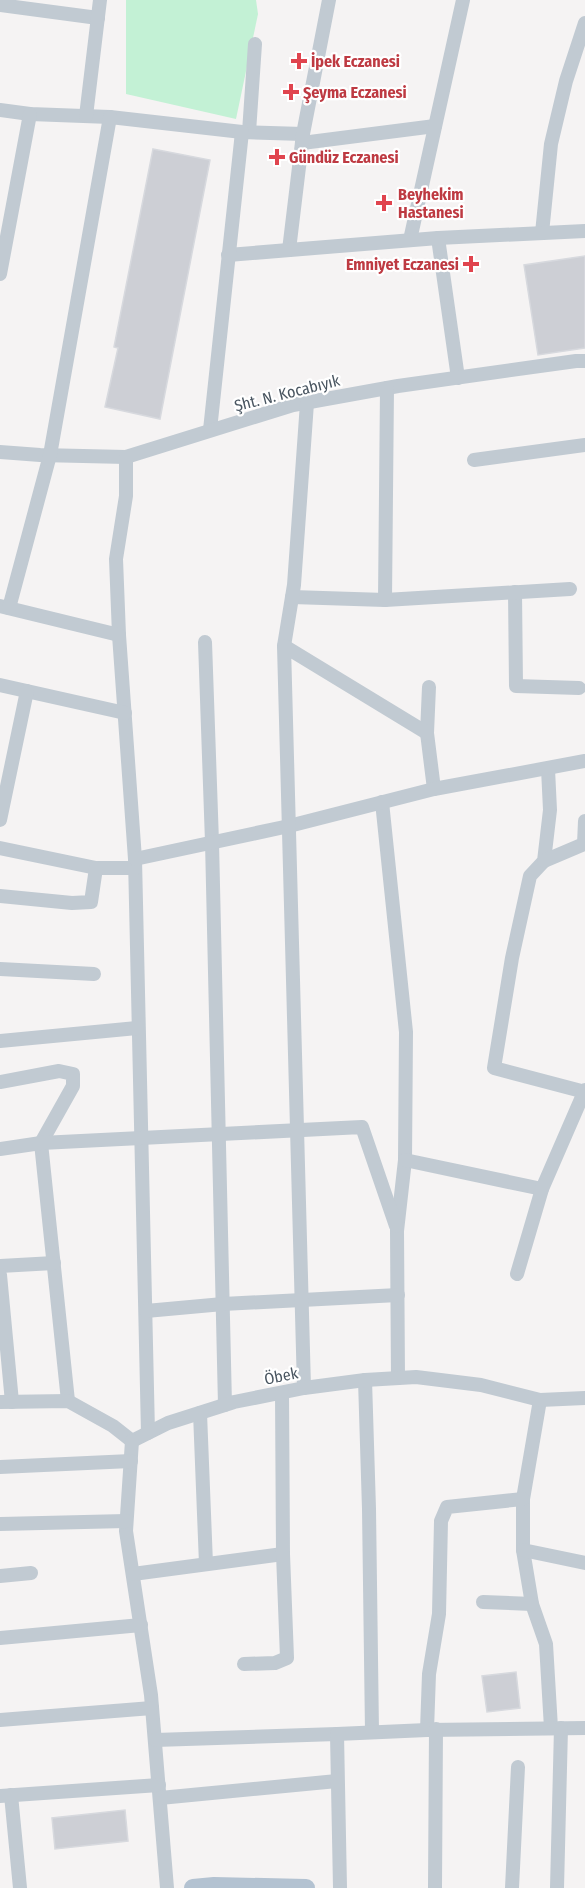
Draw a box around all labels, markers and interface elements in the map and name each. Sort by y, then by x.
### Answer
place label: İpek Eczanesi [311,52,400,71]
marker: İpek Eczanesi [292,54,306,68]
place label: Şeyma Eczanesi [303,83,407,104]
marker: Şeyma Eczanesi [284,85,298,99]
place label: Gündüz Eczanesi [289,148,399,167]
marker: Gündüz Eczanesi [270,150,284,164]
place label: Beyhekim Hastanesi [398,185,464,222]
marker: Beyhekim Hastanesi [375,194,393,212]
place label: Emniyet Eczanesi [346,255,459,274]
marker: Emniyet Eczanesi [464,257,478,271]
street label: Şht. N. Kocabıyık [232,371,342,415]
street label: Öbek [263,1363,300,1389]

